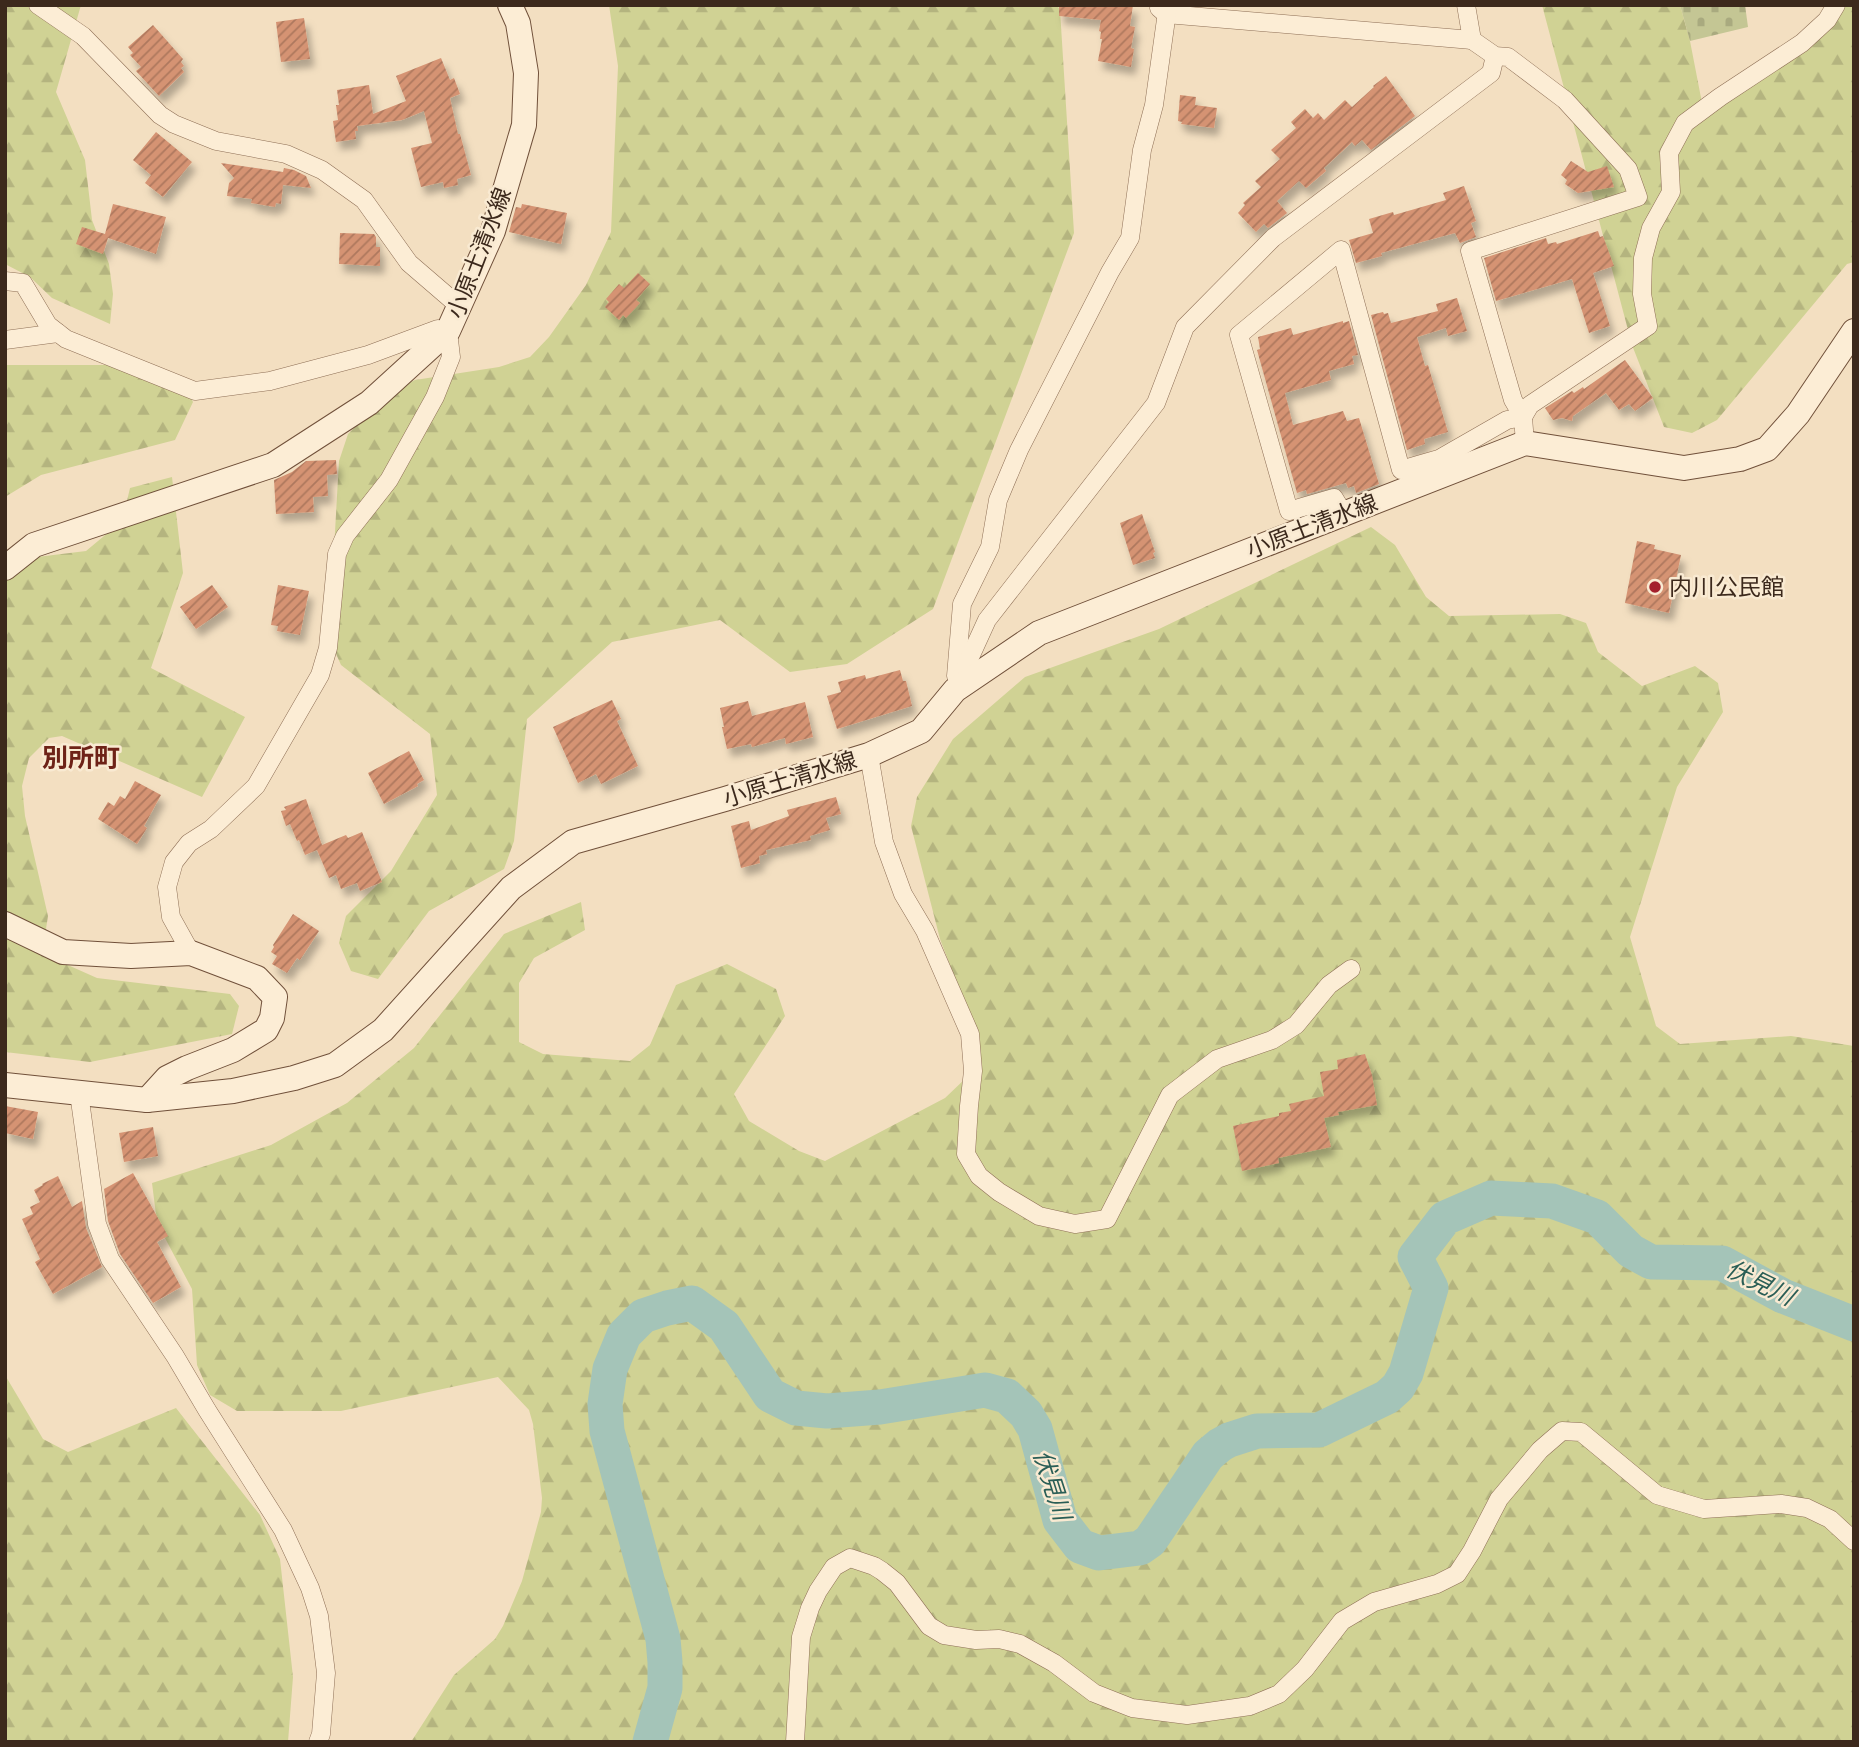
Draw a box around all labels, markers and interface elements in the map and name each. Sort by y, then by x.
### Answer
street label: 小原土清水線 [441,184,517,322]
street label: 小原土清水線 [1243,488,1381,564]
place label: 内川公民館 [1669,573,1784,601]
marker: 内川公民館 [1647,579,1663,595]
district label: 別所町 [42,742,120,774]
street label: 小原土清水線 [720,745,860,813]
water label: 伏見川 [1722,1254,1802,1313]
water label: 伏見川 [1028,1446,1078,1526]

